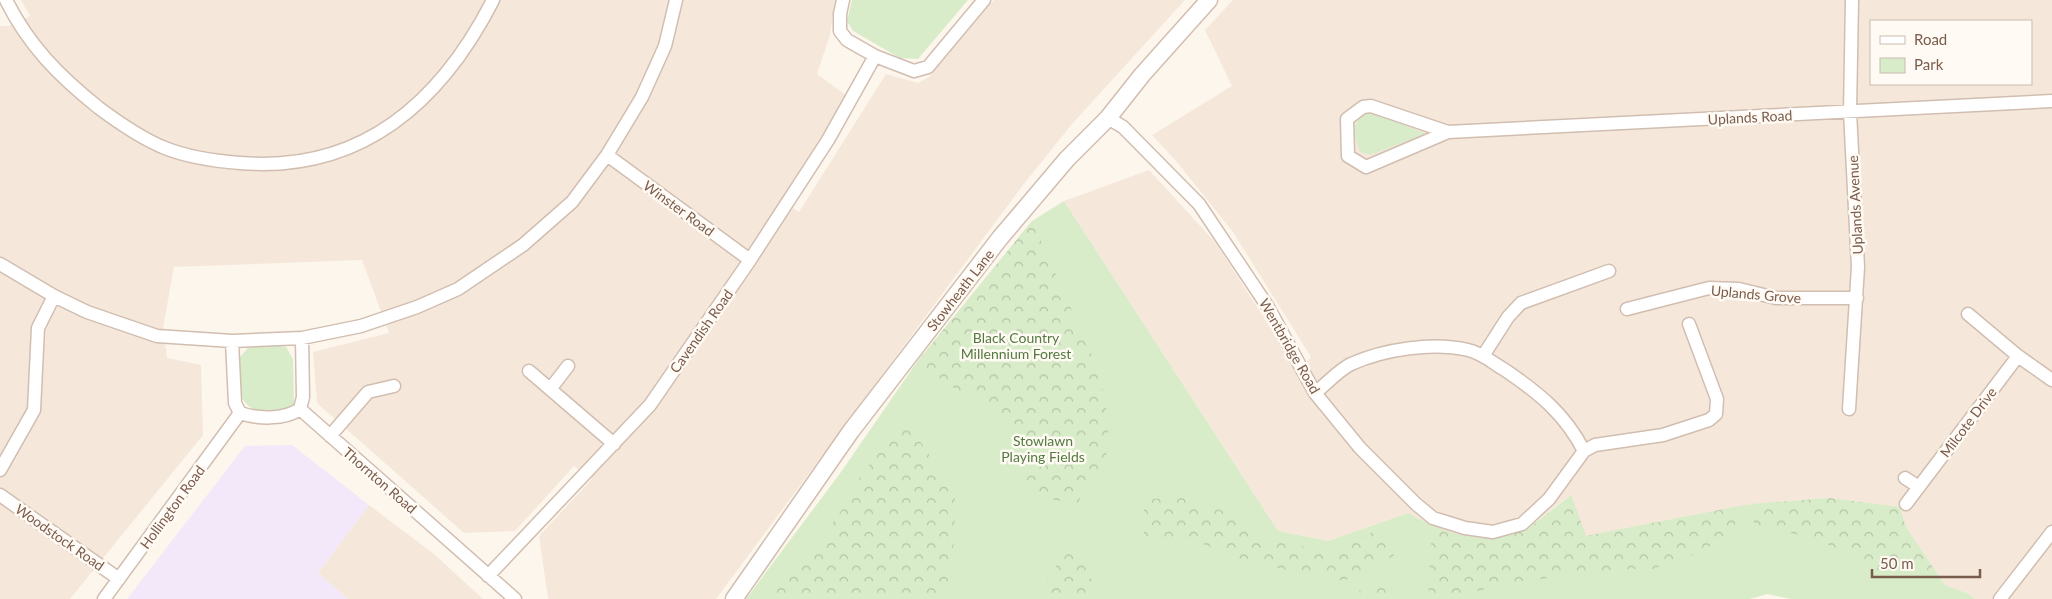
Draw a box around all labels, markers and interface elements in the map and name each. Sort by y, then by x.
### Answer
legend [1870,20,2032,85]
text: Road [1914,30,1947,48]
text: Park [1914,55,1944,73]
street label: Uplands Road [1707,106,1793,128]
street label: Uplands Avenue [1844,155,1866,255]
street label: Winster Road [640,177,718,239]
street label: Stowheath Lane [923,246,997,334]
street label: Uplands Grove [1710,282,1802,306]
street label: Cavendish Road [666,286,736,376]
street label: Wentbridge Road [1256,295,1324,397]
park label: Black Country Millennium Forest [961,329,1071,362]
street label: Milcote Drive [1936,384,2000,460]
park label: Stowlawn Playing Fields [1001,432,1085,465]
street label: Thornton Road [340,443,420,517]
street label: Hollington Road [136,462,208,552]
street label: Woodstock Road [12,500,108,574]
scale bar [1872,546,1980,578]
text: 50 m [1880,554,1914,572]

